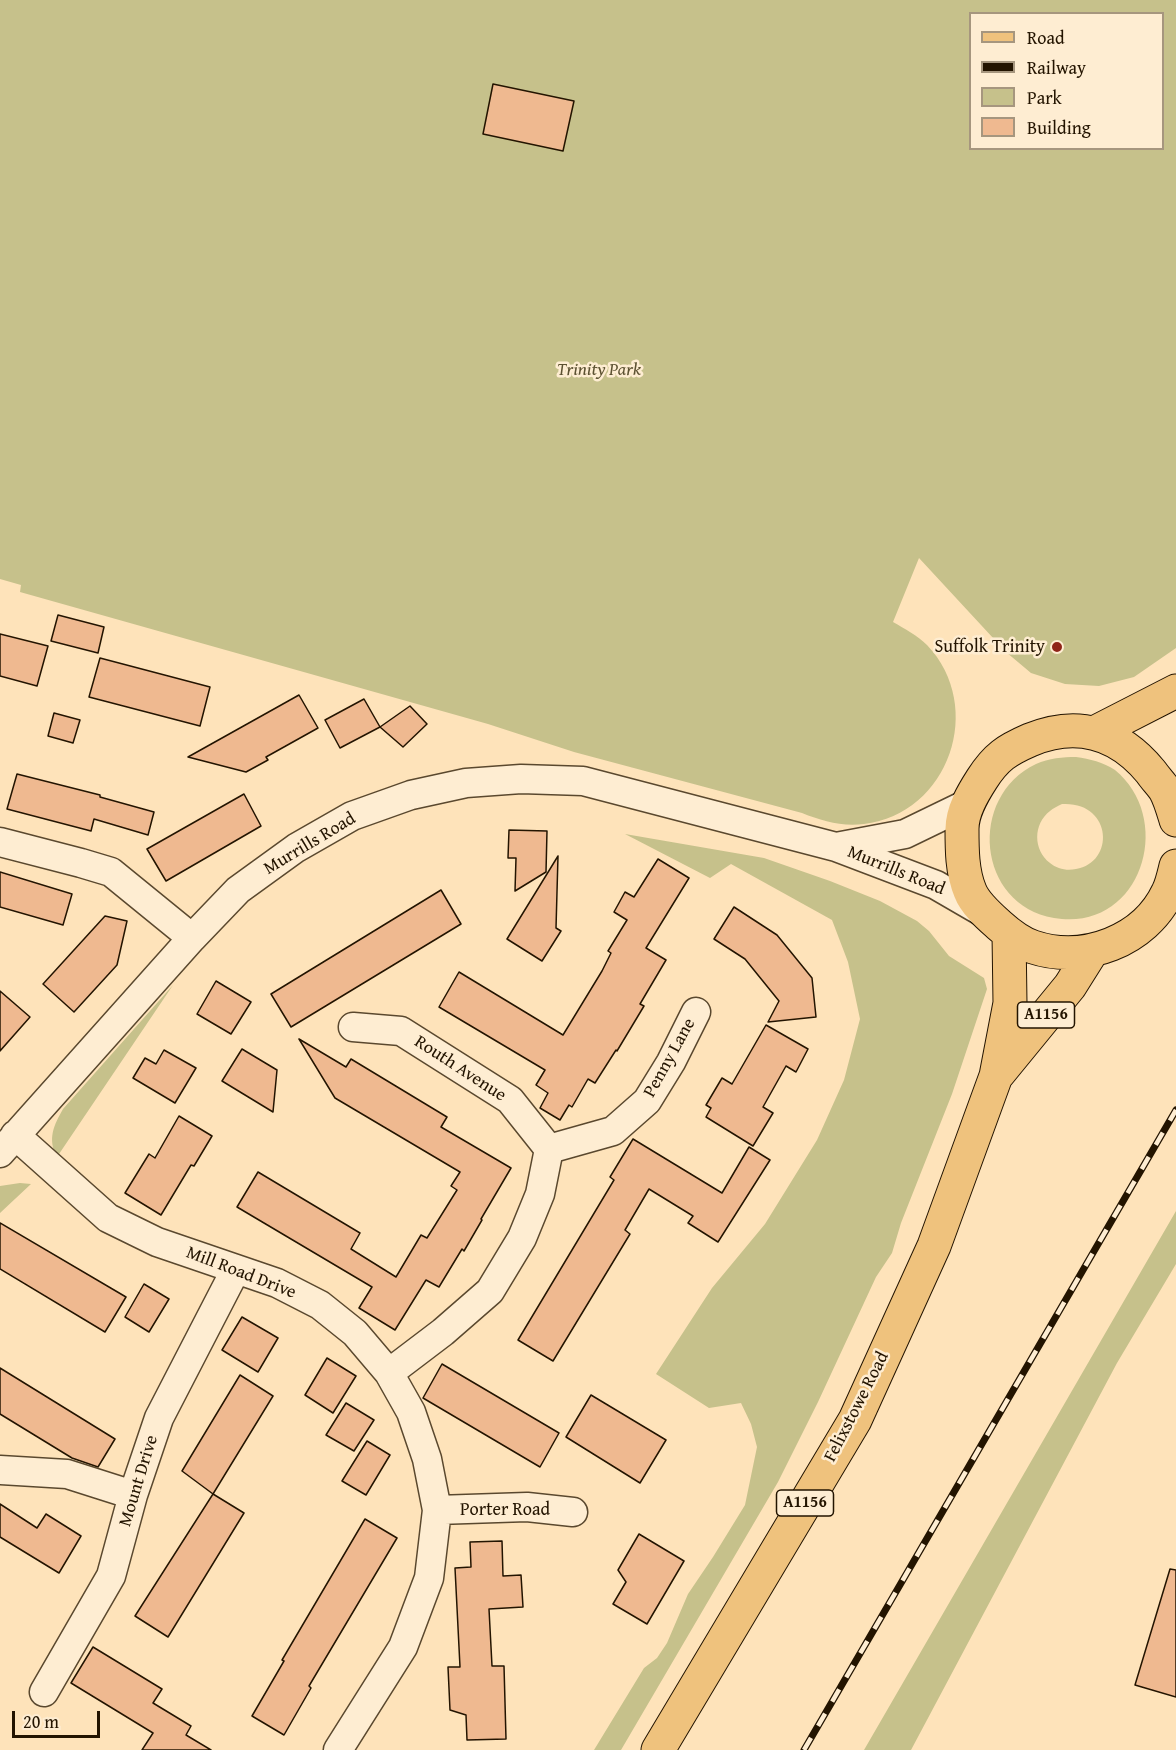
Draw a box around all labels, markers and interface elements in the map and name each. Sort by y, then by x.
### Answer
legend [969,12,1164,150]
text: Road [1027,24,1065,51]
text: Railway [1027,54,1086,81]
text: Park [1027,84,1062,111]
text: Building [1027,114,1091,141]
park label: Trinity Park [557,359,641,381]
place label: Suffolk Trinity [935,636,1045,658]
marker: Suffolk Trinity [1050,640,1064,654]
street label: Murrills Road [260,808,360,880]
street label: Murrills Road [844,842,948,900]
road number: A1156 [1018,1002,1074,1028]
street label: Penny Lane [639,1015,701,1101]
street label: Routh Avenue [410,1031,510,1107]
street label: Mill Road Drive [183,1242,299,1304]
street label: Felixstowe Road [820,1348,894,1466]
street label: Mount Drive [115,1433,163,1529]
road number: A1156 [776,1490,834,1516]
street label: Porter Road [460,1499,550,1521]
scale bar [15,1699,104,1737]
text: 20 m [23,1708,59,1735]

